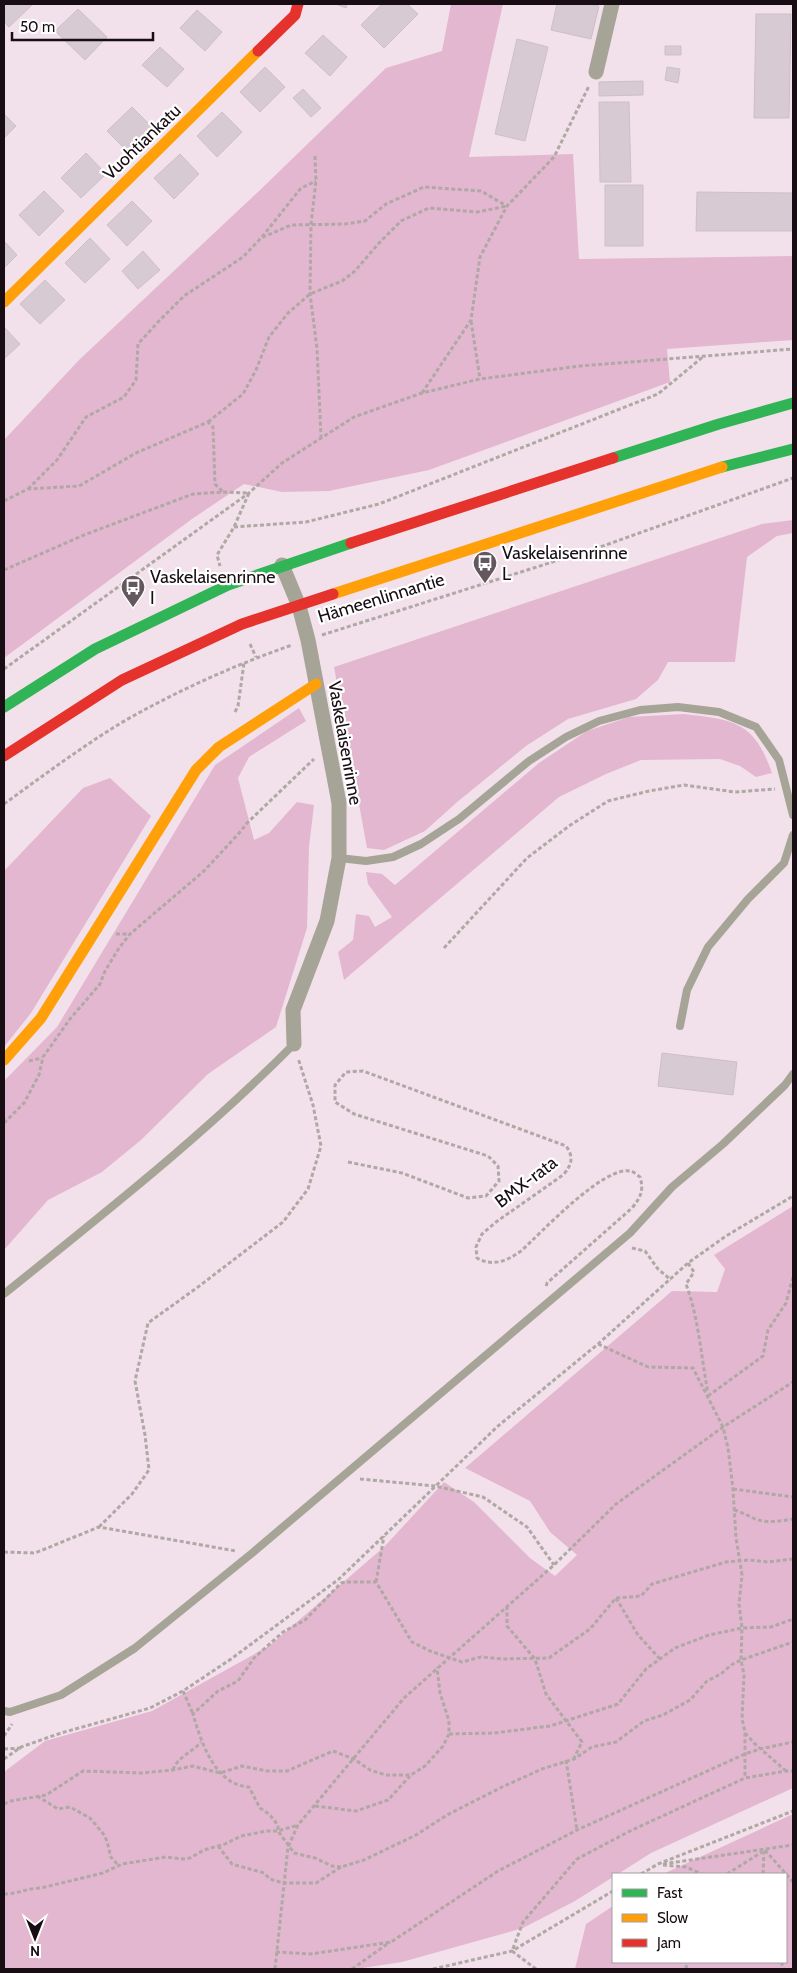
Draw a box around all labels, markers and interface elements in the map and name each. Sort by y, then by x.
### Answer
scale bar [12,10,154,42]
text: 50 m [20,18,55,36]
street label: Vuohtiankatu [98,99,186,185]
place label: Vaskelaisenrinne L [502,542,628,585]
bus stop icon: Vaskelaisenrinne L [472,550,498,584]
place label: Vaskelaisenrinne I [150,566,276,609]
street label: Hämeenlinnantie [315,568,447,628]
bus stop icon: Vaskelaisenrinne I [120,574,146,608]
street label: Vaskelaisenrinne [323,679,367,807]
street label: BMX-rata [491,1151,562,1213]
legend [612,1873,787,1963]
text: Fast [657,1884,682,1902]
text: Slow [657,1909,688,1927]
north arrow [10,1913,60,1963]
text: Jam [656,1934,681,1952]
text: N [30,1942,40,1960]

